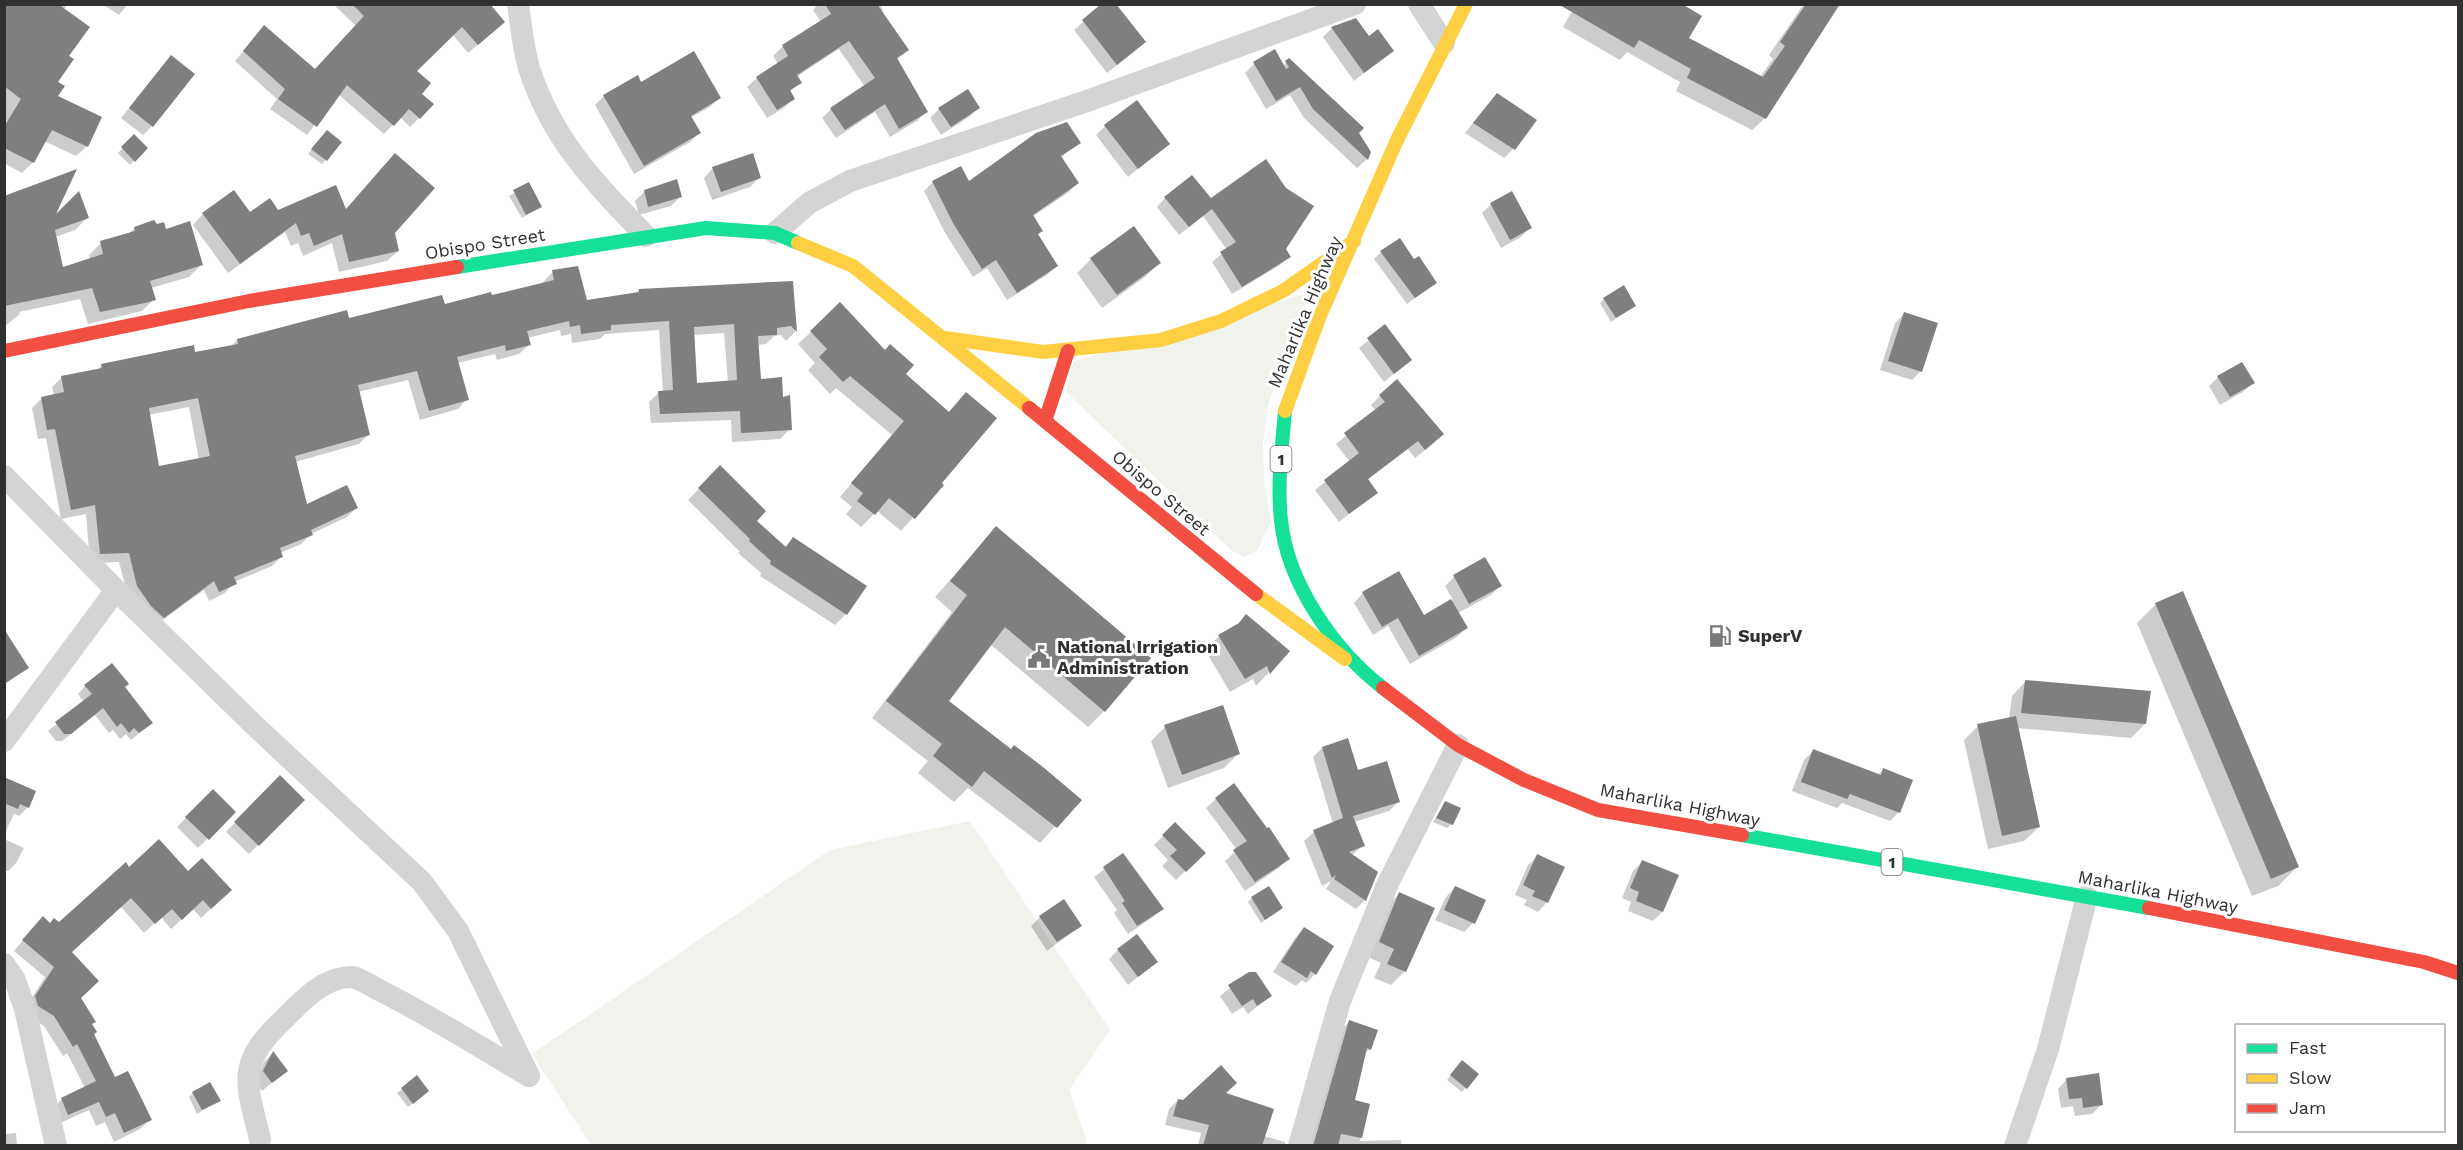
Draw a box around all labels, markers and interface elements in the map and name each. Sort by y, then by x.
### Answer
street label: Obispo Street [423,224,547,263]
street label: Maharlika Highway [1263,232,1346,391]
street label: Obispo Street [1108,446,1215,540]
road number: 1 [1270,446,1292,472]
fuel station icon: SuperV [1707,623,1733,649]
place label: SuperV [1738,625,1803,646]
place label: National Irrigation Administration [1057,636,1218,678]
public building icon: National Irrigation Administration [1026,644,1052,670]
street label: Maharlika Highway [1598,779,1763,830]
road number: 1 [1882,849,1902,875]
street label: Maharlika Highway [2076,866,2241,917]
legend [2235,1024,2445,1132]
text: Fast [2289,1037,2327,1058]
text: Slow [2289,1067,2332,1088]
text: Jam [2289,1097,2326,1118]

